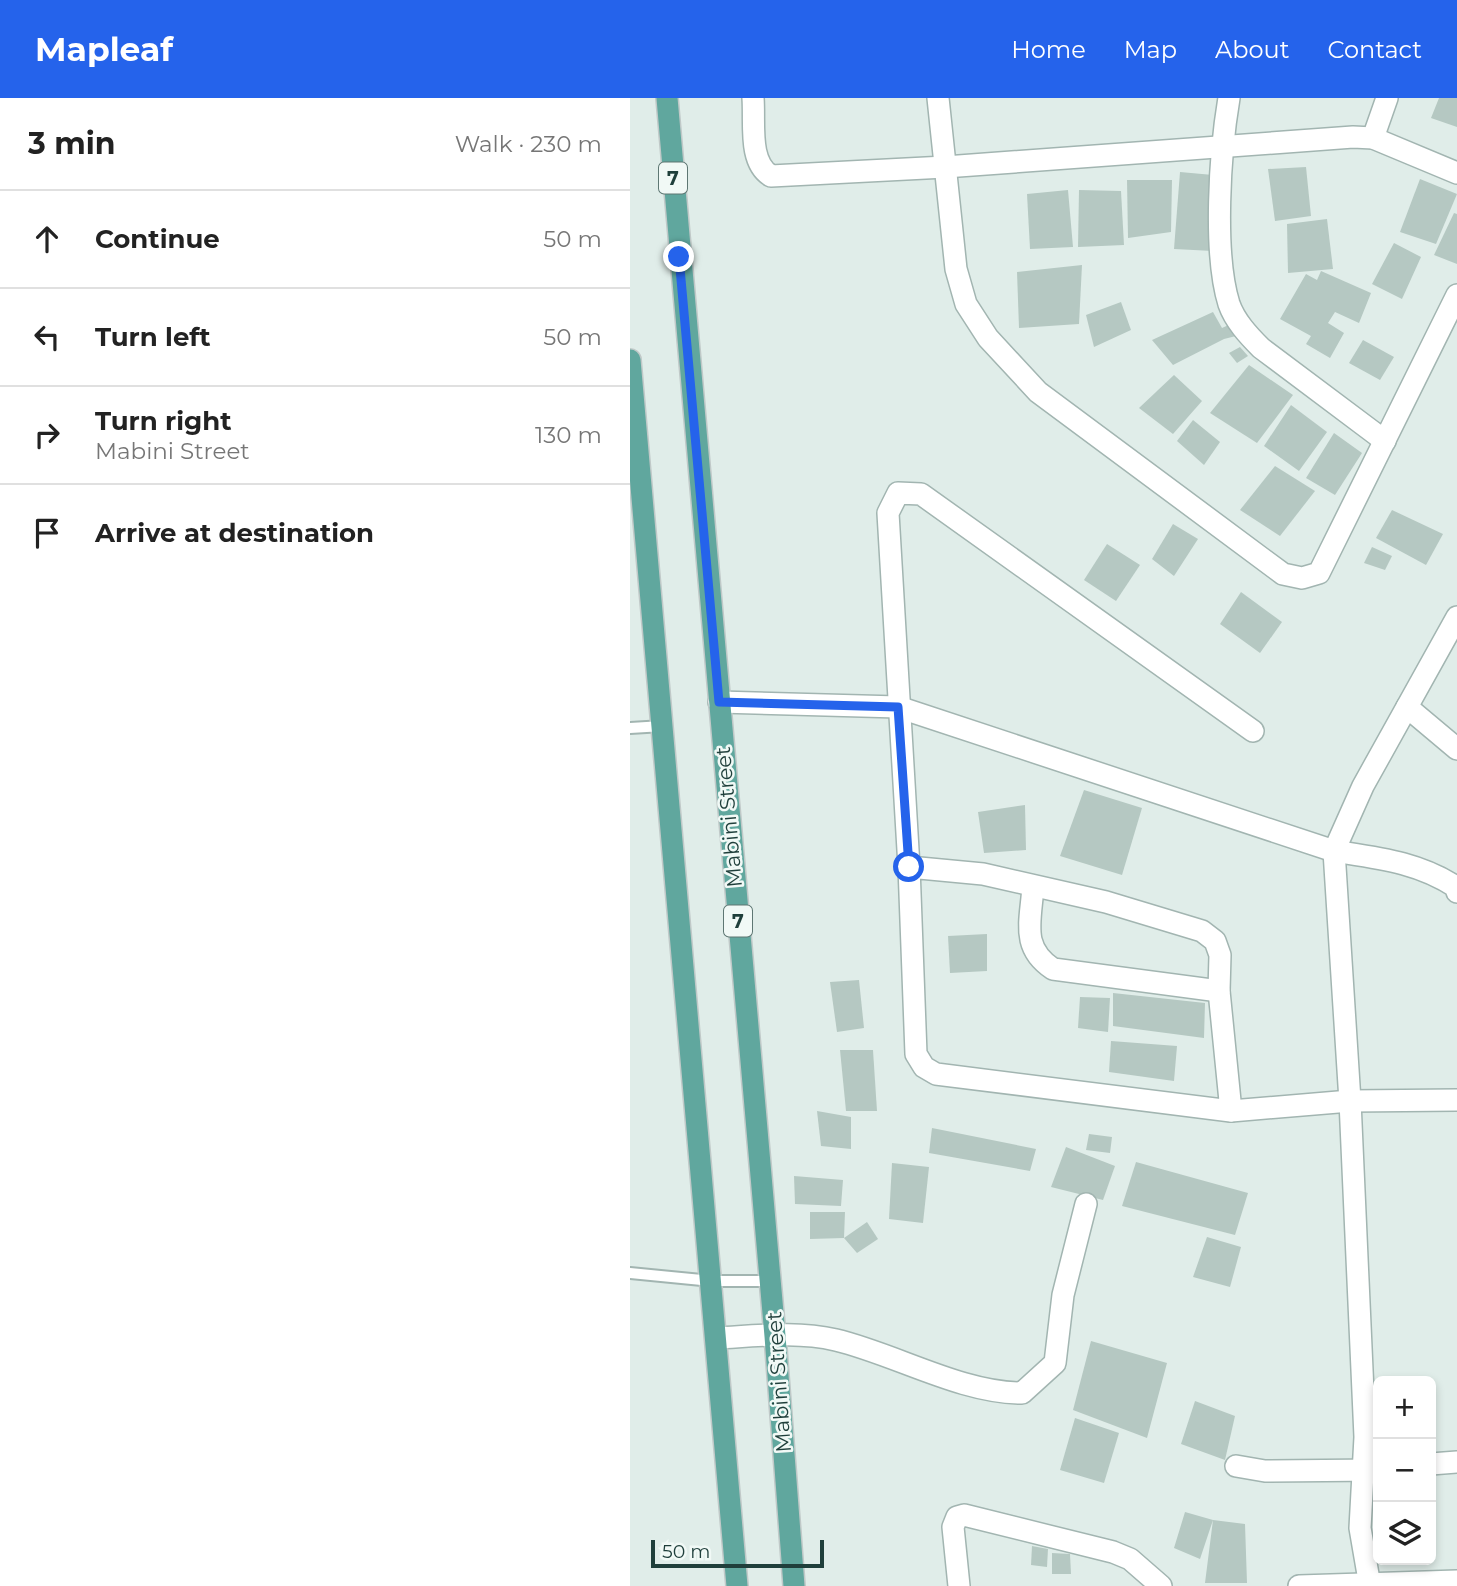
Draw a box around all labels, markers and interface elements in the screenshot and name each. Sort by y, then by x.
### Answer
text: Mapleaf [35,29,173,69]
text: Home [1011,35,1086,64]
text: Map [1124,35,1177,64]
text: About [1215,35,1289,64]
text: Contact [1327,35,1422,64]
text: 3 min [28,125,115,162]
text: Walk · 230 m [455,130,602,158]
road number: 7 [659,162,687,194]
icon: ahead [28,220,66,258]
text: Continue [95,223,220,255]
text: 50 m [543,225,602,253]
route end [663,241,694,272]
icon: left [28,318,66,356]
text: Turn left [95,321,211,353]
text: 50 m [543,323,602,351]
text: Turn right [95,405,231,437]
icon: right [28,416,66,454]
text: 130 m [535,421,602,449]
text: Mabini Street [95,437,250,465]
icon: arrive [28,514,66,552]
text: Arrive at destination [95,517,374,549]
street label: Mabini Street [710,746,747,888]
route start [893,851,924,882]
road number: 7 [724,906,752,936]
street label: Mabini Street [761,1311,796,1453]
map controls [1373,1376,1436,1565]
button: + [1373,1376,1436,1439]
button: − [1373,1439,1436,1502]
button: layers [1373,1502,1436,1565]
scale bar [651,1537,824,1569]
text: 50 m [662,1540,710,1563]

